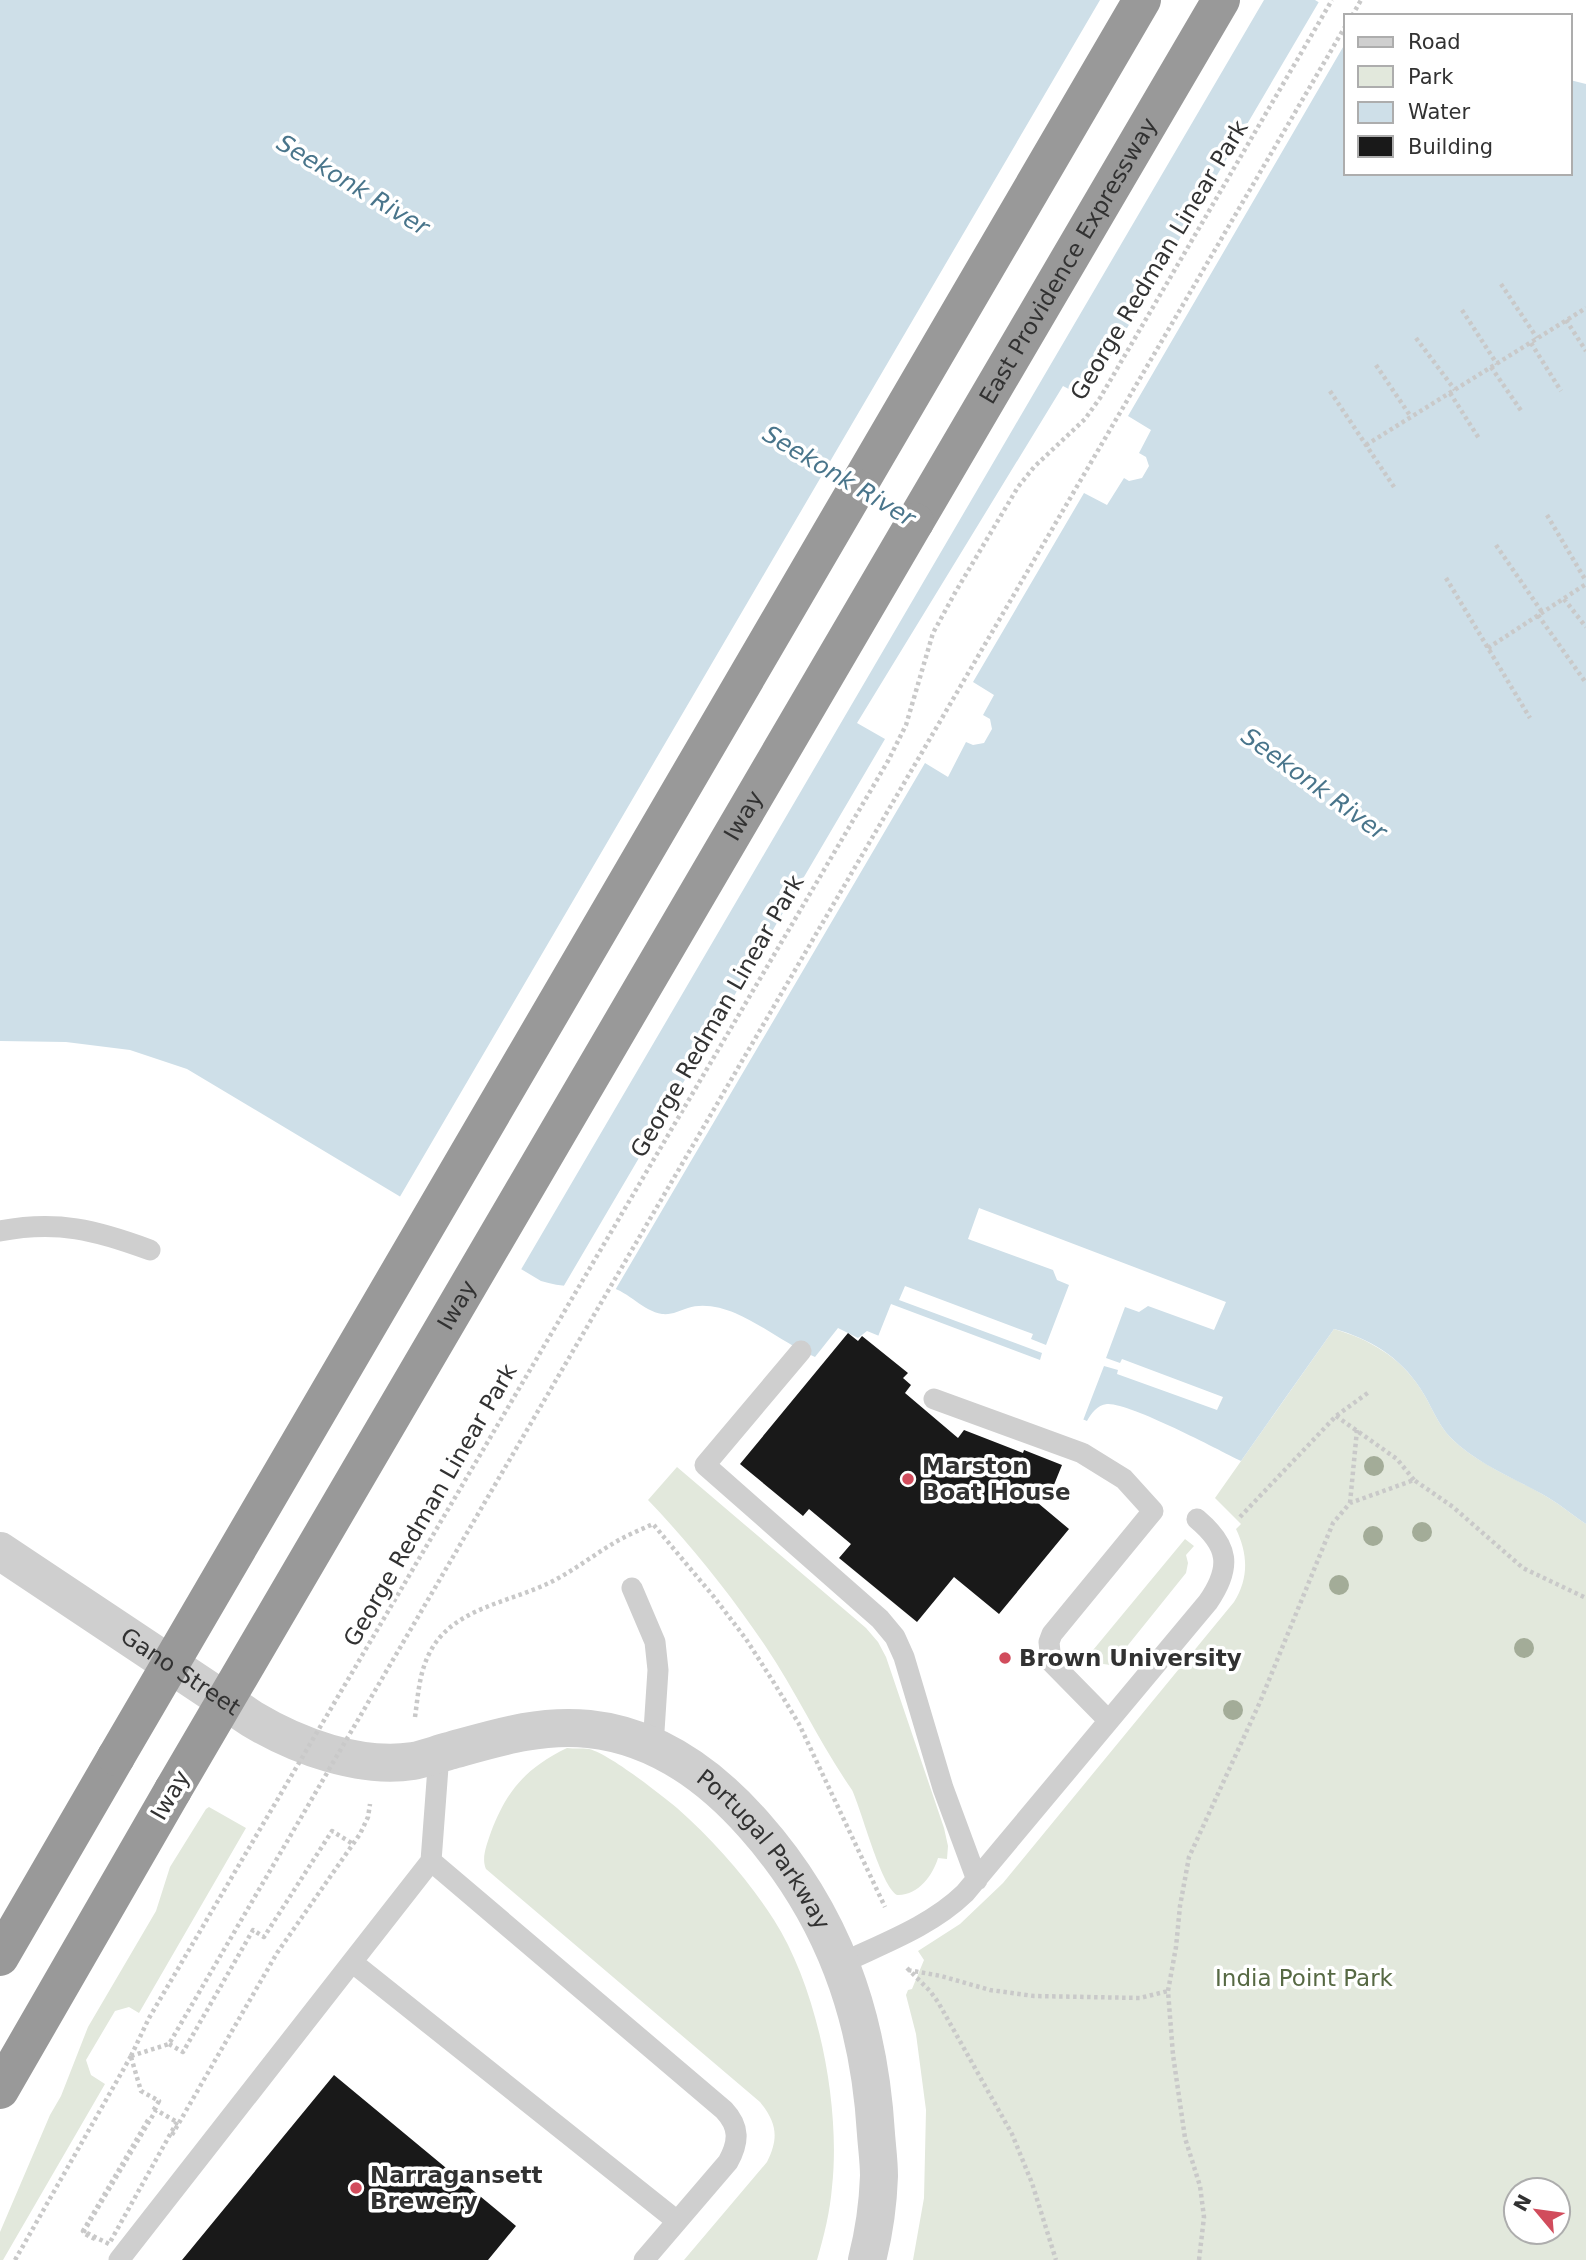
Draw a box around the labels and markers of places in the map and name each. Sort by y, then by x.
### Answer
place label: Marston Boat House [922,1453,1071,1505]
marker: Marston Boat House [900,1471,916,1487]
place label: Brown University [1019,1645,1242,1671]
marker: Brown University [997,1650,1013,1666]
place label: Narragansett Brewery [370,2162,543,2214]
marker: Narragansett Brewery [348,2180,364,2196]

